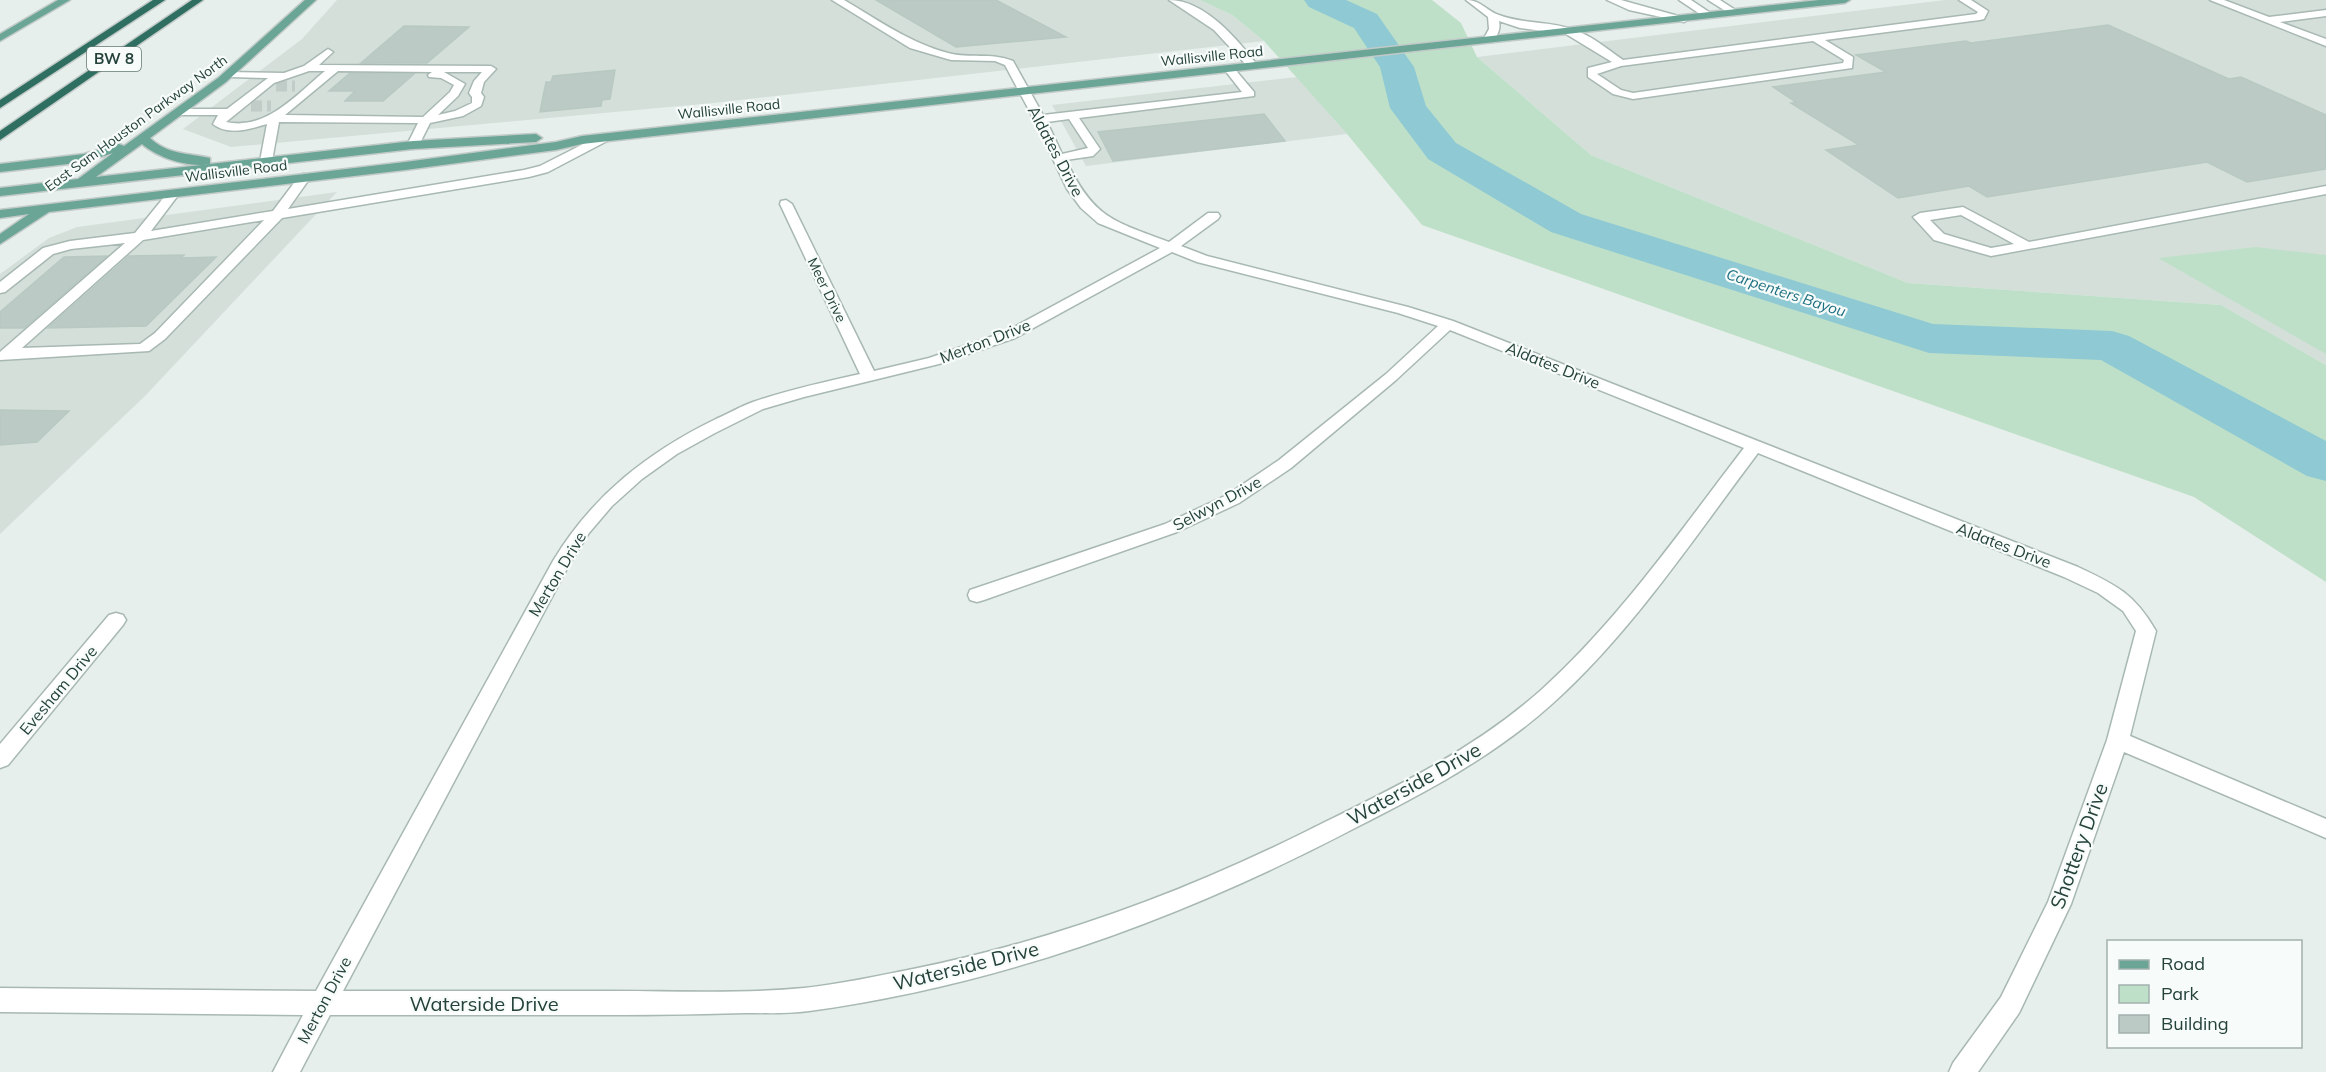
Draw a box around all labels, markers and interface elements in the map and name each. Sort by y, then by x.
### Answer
street label: Wallisville Road [1160,42,1264,70]
road number: BW 8 [87,47,141,71]
street label: East Sam Houston Parkway North [41,51,231,195]
street label: Wallisville Road [677,95,781,123]
street label: Aldates Drive [1024,102,1088,200]
street label: Wallisville Road [184,156,288,186]
street label: Meer Drive [804,255,850,325]
water label: Carpenters Bayou [1724,264,1849,321]
street label: Merton Drive [937,315,1033,367]
street label: Aldates Drive [1503,337,1603,393]
street label: Selwyn Drive [1169,471,1265,535]
street label: Aldates Drive [1954,518,2054,572]
street label: Merton Drive [524,528,590,620]
street label: Evesham Drive [15,641,101,739]
street label: Waterside Drive [1342,736,1485,831]
street label: Shottery Drive [2044,780,2113,912]
street label: Waterside Drive [890,935,1041,996]
legend [2107,940,2302,1048]
text: Road [2161,952,2205,975]
street label: Merton Drive [293,953,355,1047]
text: Park [2161,982,2200,1005]
street label: Waterside Drive [409,991,559,1016]
text: Building [2161,1012,2229,1035]

